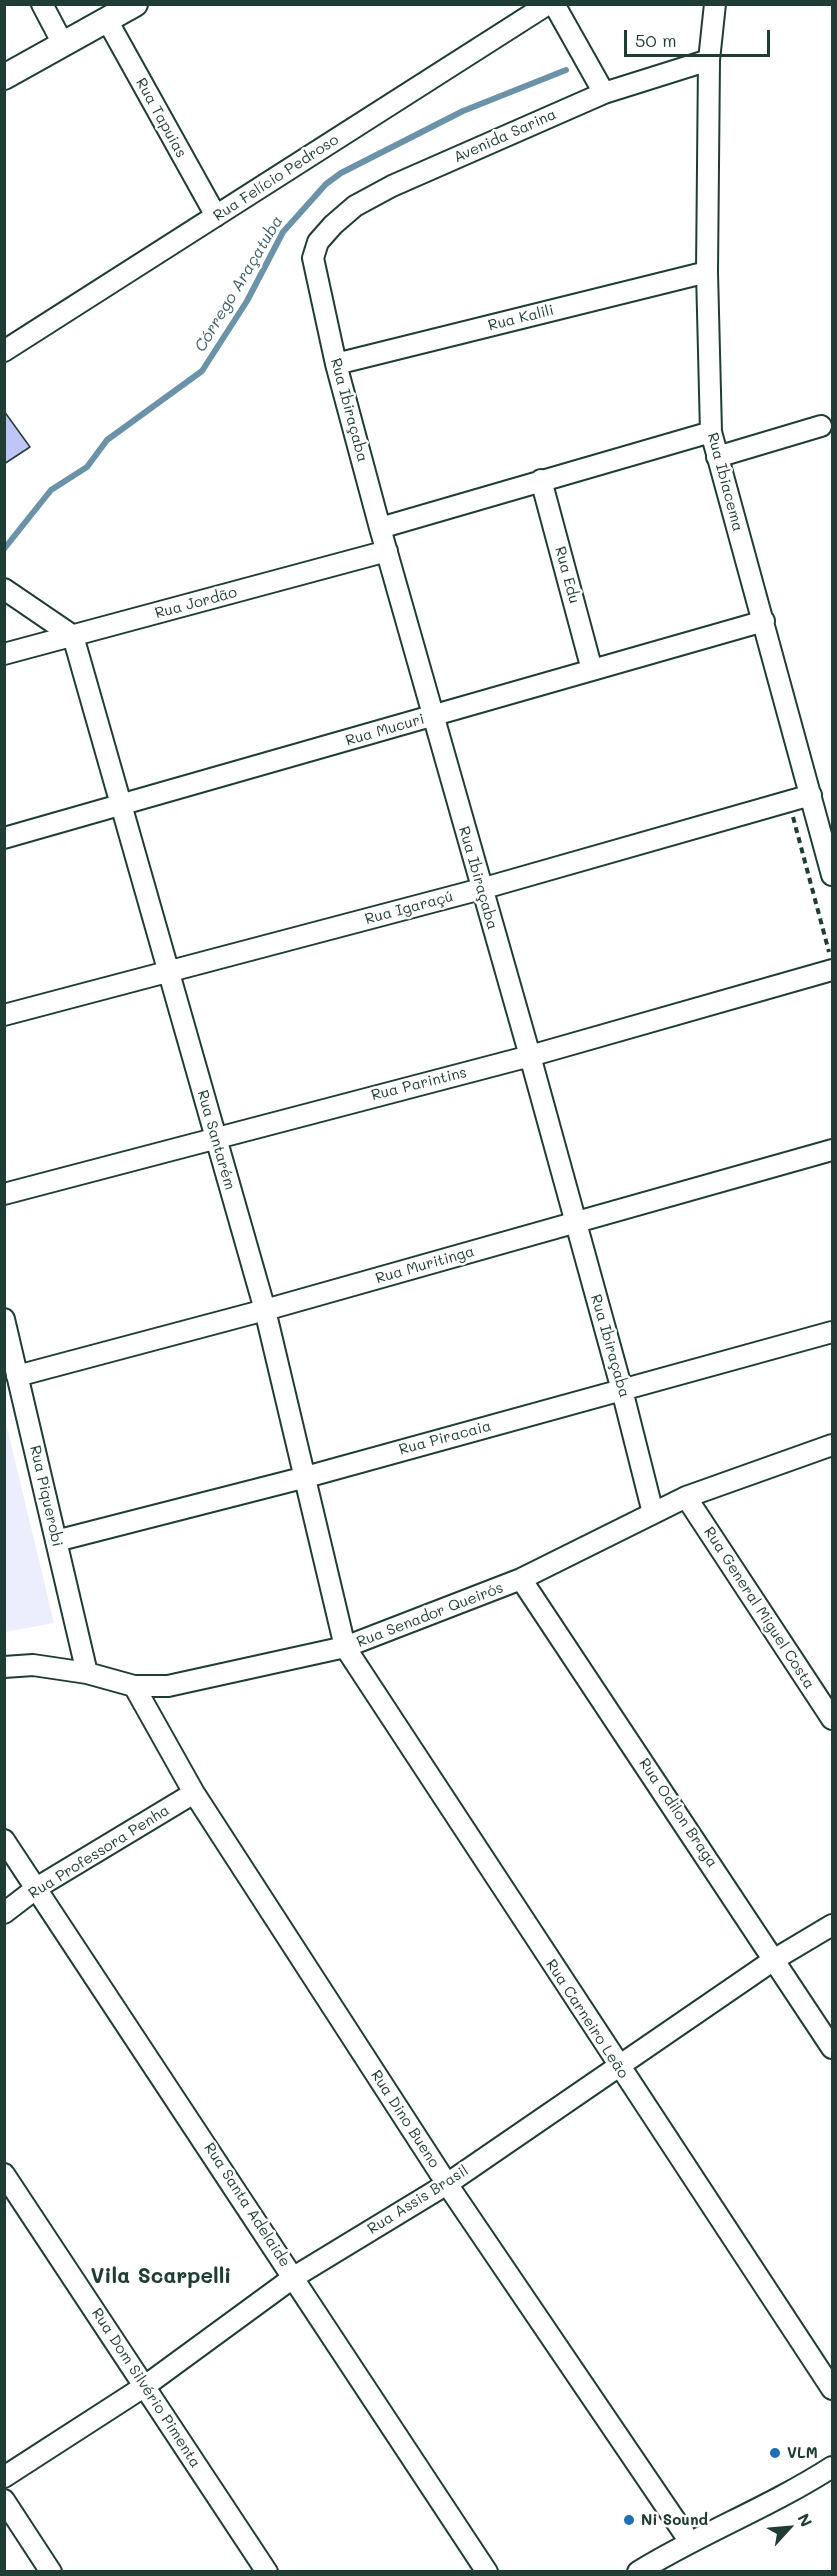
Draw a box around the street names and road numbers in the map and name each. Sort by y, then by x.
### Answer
street label: Rua Tapuias [132,75,190,161]
street label: Avenida Sarina [451,105,559,167]
street label: Rua Felício Pedroso [210,131,342,225]
street label: Rua Kalili [486,301,556,335]
street label: Rua Ibiraçaba [327,356,371,464]
street label: Rua Ibiacema [703,431,747,533]
street label: Rua Edu [551,545,583,605]
street label: Rua Jordão [153,583,239,623]
street label: Rua Mucuri [343,710,427,750]
street label: Rua Ibiraçaba [455,824,501,932]
street label: Rua Igaraçú [363,888,455,928]
street label: Rua Parintins [369,1063,469,1105]
street label: Rua Santarém [193,1088,239,1192]
street label: Rua Muritinga [374,1242,476,1288]
street label: Rua Ibiraçaba [587,1292,633,1400]
street label: Rua Piracaia [397,1417,493,1459]
street label: Rua Piquerobi [26,1444,66,1548]
street label: Rua General Miguel Costa [700,1524,818,1692]
street label: Rua Senador Queirós [354,1579,506,1651]
street label: Rua Odilon Braga [635,1755,721,1871]
street label: Rua Professora Penha [25,1801,173,1903]
street label: Rua Carneiro Leão [542,1956,632,2082]
street label: Rua Dino Bueno [367,2067,443,2171]
street label: Rua Santa Adelaide [200,2140,294,2270]
street label: Rua Assis Brasil [364,2162,472,2238]
street label: Rua Dom Silvério Pimenta [88,2305,204,2471]

